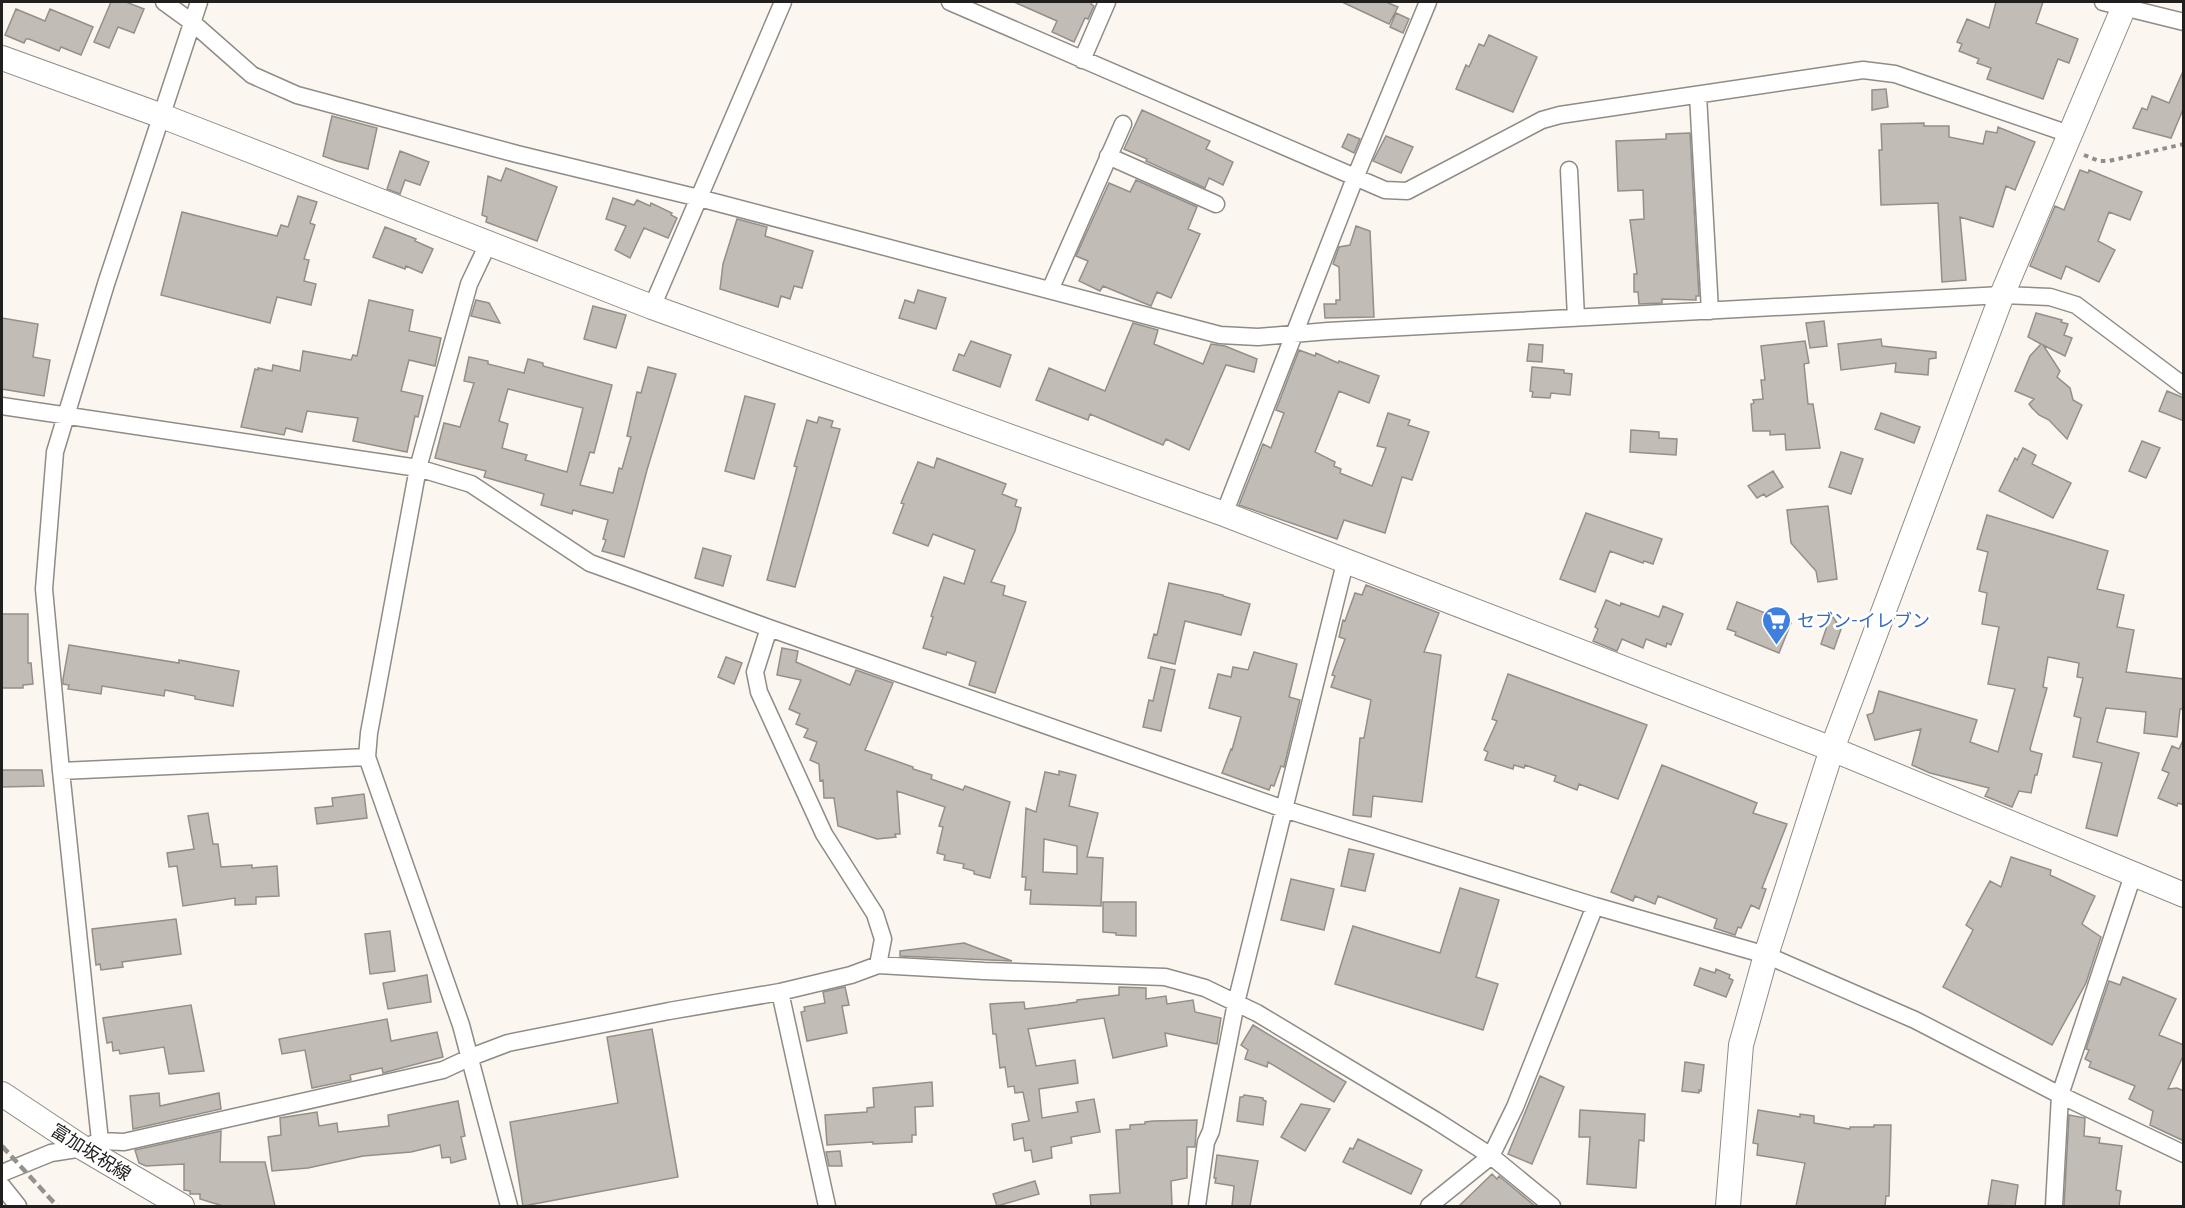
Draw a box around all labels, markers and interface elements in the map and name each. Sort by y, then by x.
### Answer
supermarket icon: セブン-イレブン [1760,604,1792,646]
place label: セブン-イレブン [1797,609,1930,632]
street label: 富加坂祝線 [47,1118,135,1186]

